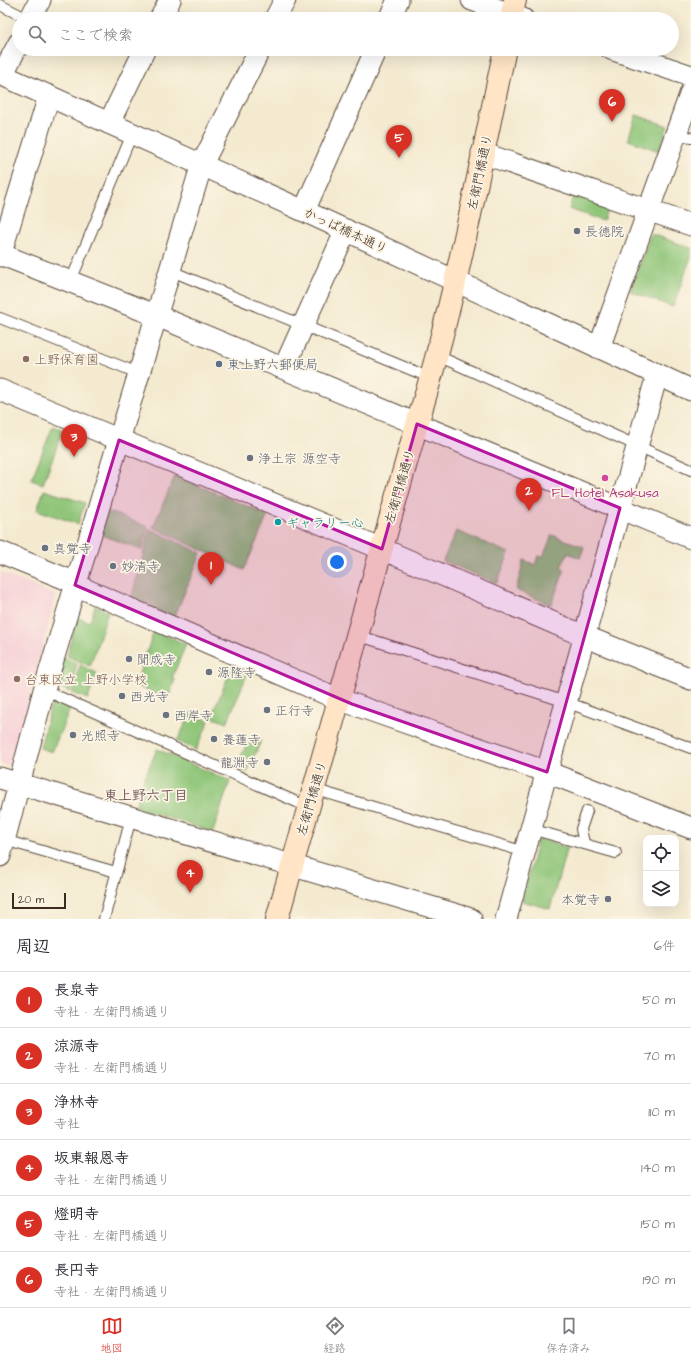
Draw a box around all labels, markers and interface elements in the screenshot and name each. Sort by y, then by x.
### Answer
search box [12,12,679,56]
icon: search [26,23,48,45]
text: ここで検索 [58,25,133,46]
pin: 6 [599,89,625,122]
pin: 5 [386,125,412,158]
street label: 左衛門橋通り [463,132,497,212]
street label: かっぱ橋本通り [301,204,391,258]
place label: 長徳院 [585,223,624,241]
marker: 長徳院 [572,226,582,236]
place label: 上野保育園 [34,351,99,369]
marker: 上野保育園 [21,354,31,364]
place label: 東上野六郵便局 [227,356,318,374]
marker: 東上野六郵便局 [214,359,224,369]
pin: 3 [61,424,87,457]
street label: 左衛門橋通り [381,446,419,526]
place label: 浄土宗 源空寺 [258,450,341,468]
marker: 浄土宗 源空寺 [245,453,255,463]
marker: FL Hotel Asakusa [600,473,610,483]
pin: 2 [516,478,542,511]
place label: FL Hotel Asakusa [551,484,659,502]
place label: ギャラリー心 [286,514,364,532]
marker: ギャラリー心 [273,517,283,527]
place label: 真覚寺 [53,540,92,558]
marker: 真覚寺 [40,543,50,553]
pin: 1 [198,552,224,585]
your location [327,552,347,572]
place label: 妙清寺 [121,558,160,576]
marker: 妙清寺 [108,561,118,571]
place label: 聞成寺 [137,651,176,669]
marker: 聞成寺 [124,654,134,664]
place label: 源隆寺 [217,664,256,682]
marker: 源隆寺 [204,667,214,677]
place label: 台東区立 上野小学校 [25,671,147,689]
marker: 台東区立 上野小学校 [12,674,22,684]
place label: 西光寺 [130,688,169,706]
marker: 西光寺 [117,691,127,701]
place label: 正行寺 [275,702,314,720]
marker: 正行寺 [262,705,272,715]
place label: 西岸寺 [174,707,213,725]
marker: 西岸寺 [161,710,171,720]
place label: 光照寺 [81,727,120,745]
marker: 光照寺 [68,730,78,740]
place label: 養蓮寺 [222,731,261,749]
marker: 養蓮寺 [209,734,219,744]
place label: 龍淵寺 [220,754,259,772]
marker: 龍淵寺 [262,757,272,767]
street label: 左衛門橋通り [293,758,331,838]
district label: 東上野六丁目 [104,786,188,806]
map controls [643,835,679,907]
button: locate [643,835,679,871]
pin: 4 [177,860,203,893]
button: layers [643,871,679,907]
scale bar [12,891,66,910]
place label: 本覚寺 [561,891,600,909]
text: 20 m [18,892,44,907]
marker: 本覚寺 [603,894,613,904]
text: 周辺 [16,935,50,959]
text: 6件 [654,937,675,955]
text: 長泉寺 [54,980,99,1001]
text: 1 [28,991,30,1009]
text: 50 m [642,991,675,1009]
text: 寺社 · 左衛門橋通り [54,1003,170,1021]
text: 涼源寺 [54,1036,99,1057]
text: 2 [25,1047,33,1065]
text: 70 m [643,1047,675,1065]
text: 寺社 · 左衛門橋通り [54,1059,170,1077]
text: 浄林寺 [54,1092,99,1113]
text: 3 [26,1103,32,1121]
text: 110 m [648,1103,675,1121]
text: 寺社 [54,1115,80,1133]
text: 坂東報恩寺 [54,1148,129,1169]
text: 4 [25,1159,33,1177]
text: 140 m [641,1159,675,1177]
text: 寺社 · 左衛門橋通り [54,1171,170,1189]
text: 燈明寺 [54,1204,99,1225]
text: 5 [24,1215,34,1233]
text: 150 m [641,1215,675,1233]
text: 寺社 · 左衛門橋通り [54,1227,170,1245]
text: 長円寺 [54,1260,99,1281]
text: 6 [25,1271,33,1289]
text: 190 m [642,1271,675,1289]
text: 寺社 · 左衛門橋通り [54,1283,170,1301]
tab: 地図 [101,1315,123,1356]
tab: 経路 [324,1315,346,1356]
tab: 保存済み [547,1315,591,1356]

